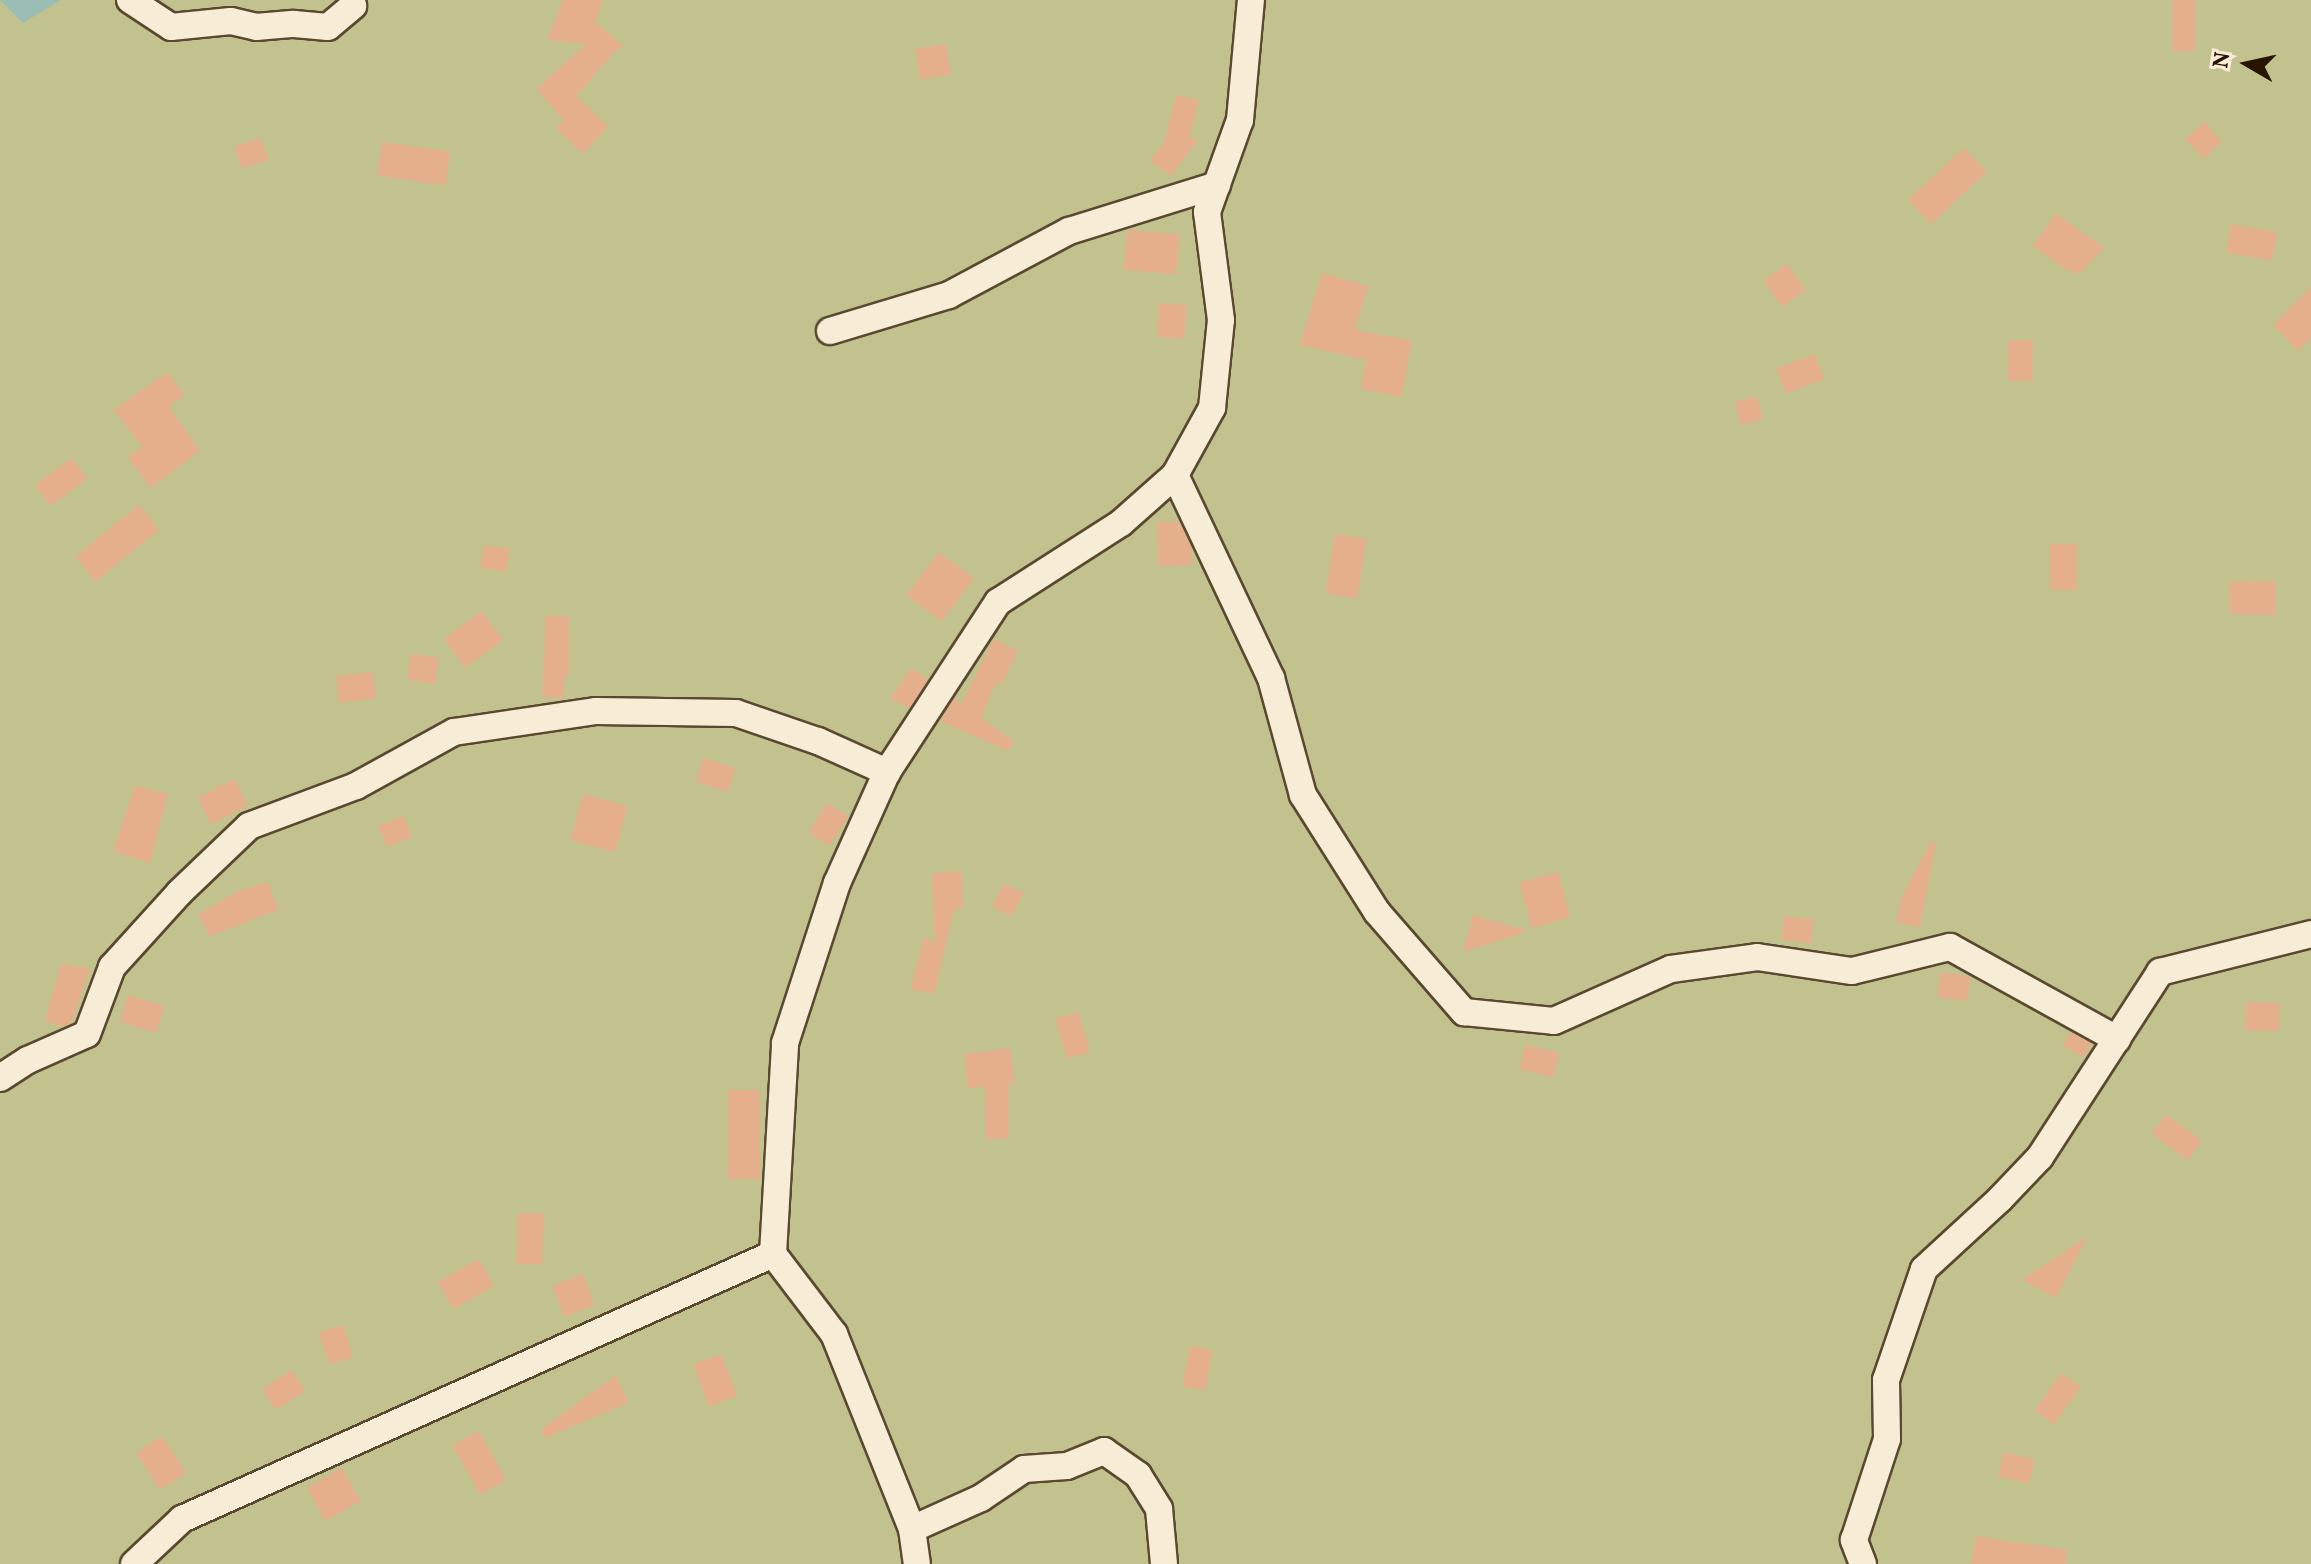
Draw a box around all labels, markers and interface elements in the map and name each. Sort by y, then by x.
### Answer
north arrow [2207,24,2287,104]
text: N [2206,50,2239,70]

